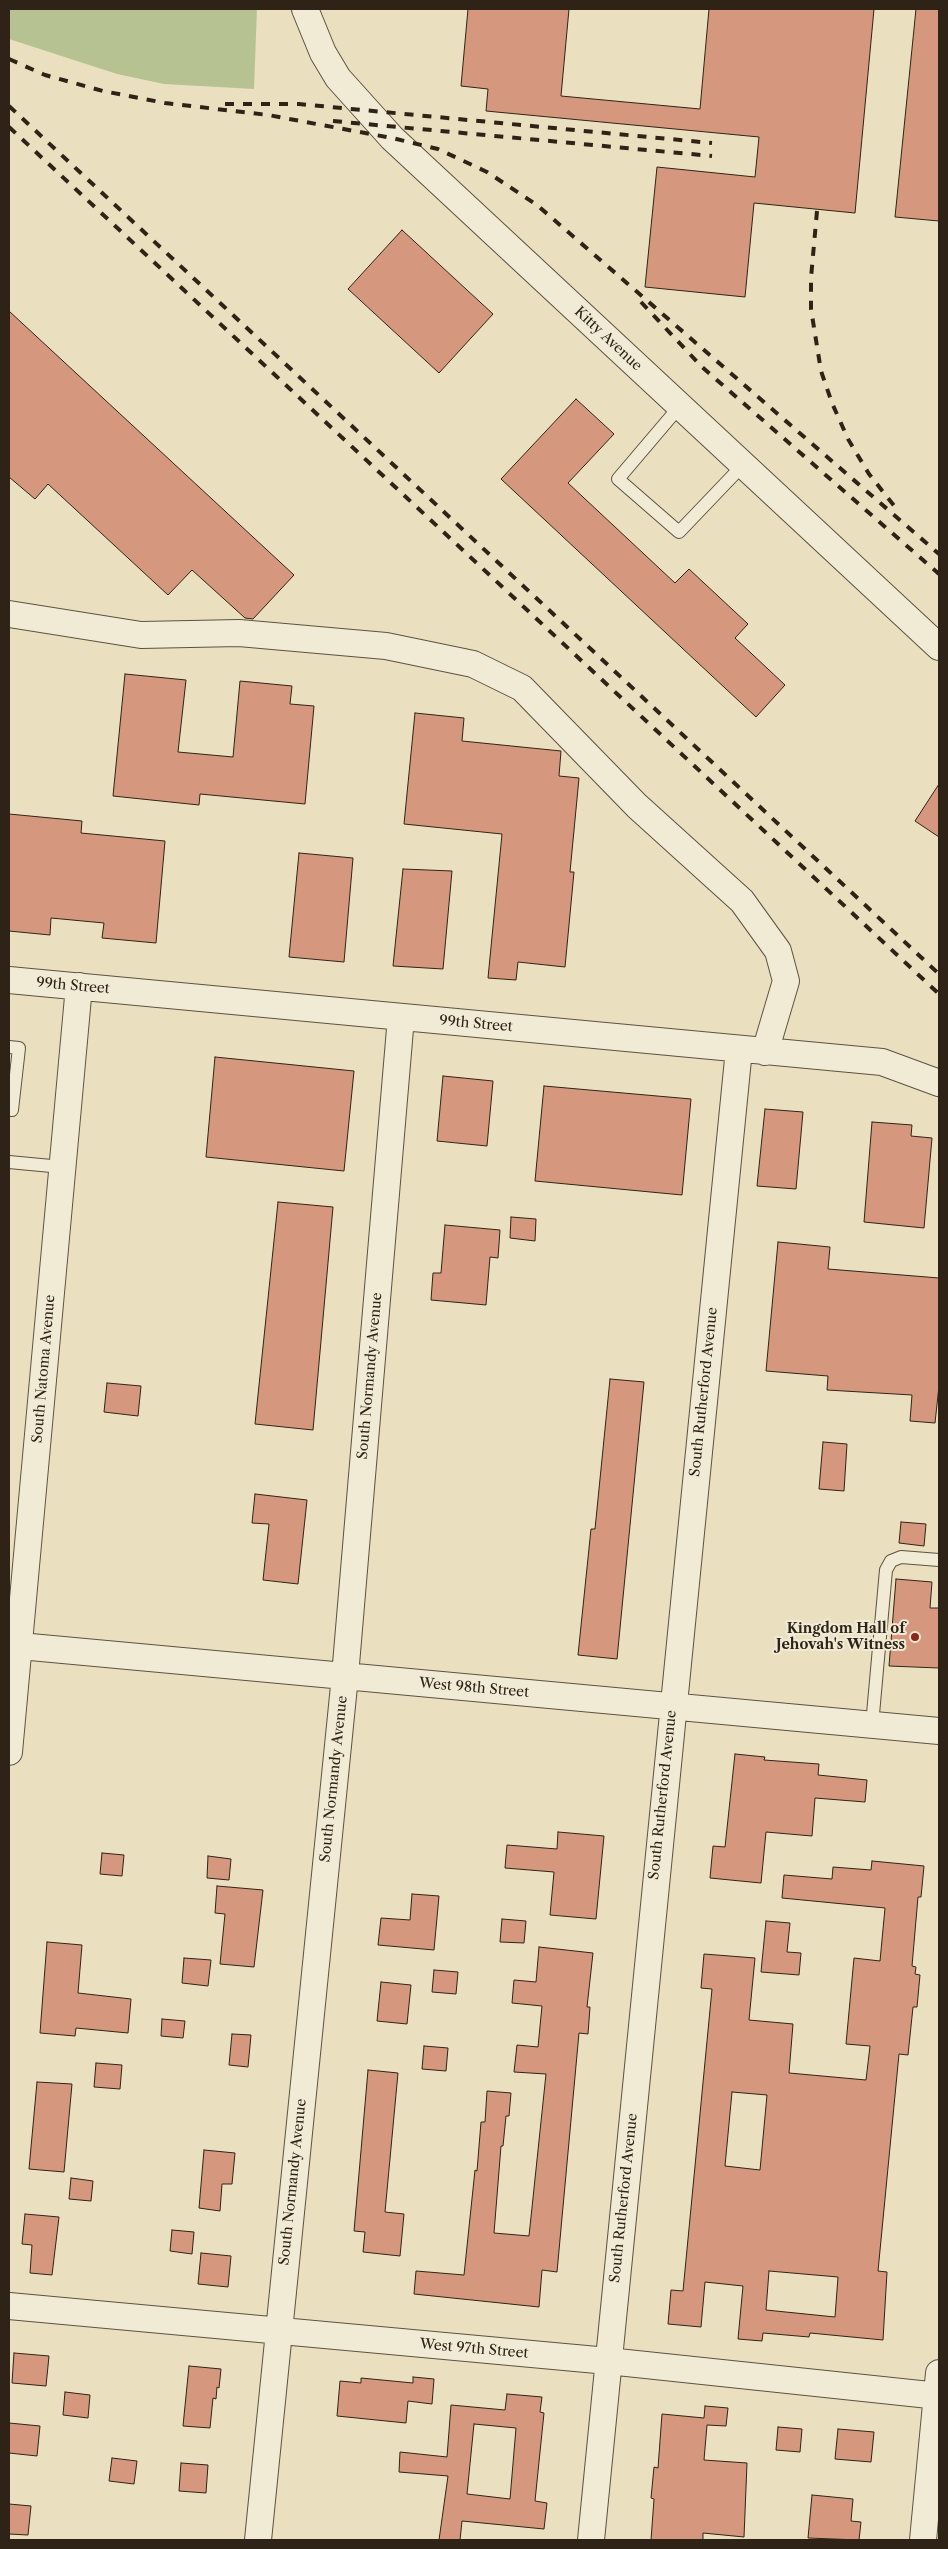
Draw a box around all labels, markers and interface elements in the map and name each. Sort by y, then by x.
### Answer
street label: Kitty Avenue [571,303,645,375]
street label: 99th Street [36,974,110,998]
street label: 99th Street [439,1012,513,1036]
street label: South Normandy Avenue [354,1292,386,1460]
street label: South Natoma Avenue [29,1294,59,1444]
street label: South Rutherford Avenue [687,1306,721,1478]
place label: Kingdom Hall of Jehovah's Witness [776,1621,905,1654]
marker: Kingdom Hall of Jehovah's Witness [909,1631,921,1643]
street label: West 98th Street [418,1675,530,1701]
street label: South Normandy Avenue [317,1695,351,1863]
street label: South Rutherford Avenue [646,1709,680,1881]
street label: South Normandy Avenue [276,2098,310,2266]
street label: South Rutherford Avenue [607,2112,641,2284]
street label: West 97th Street [419,2336,529,2362]

